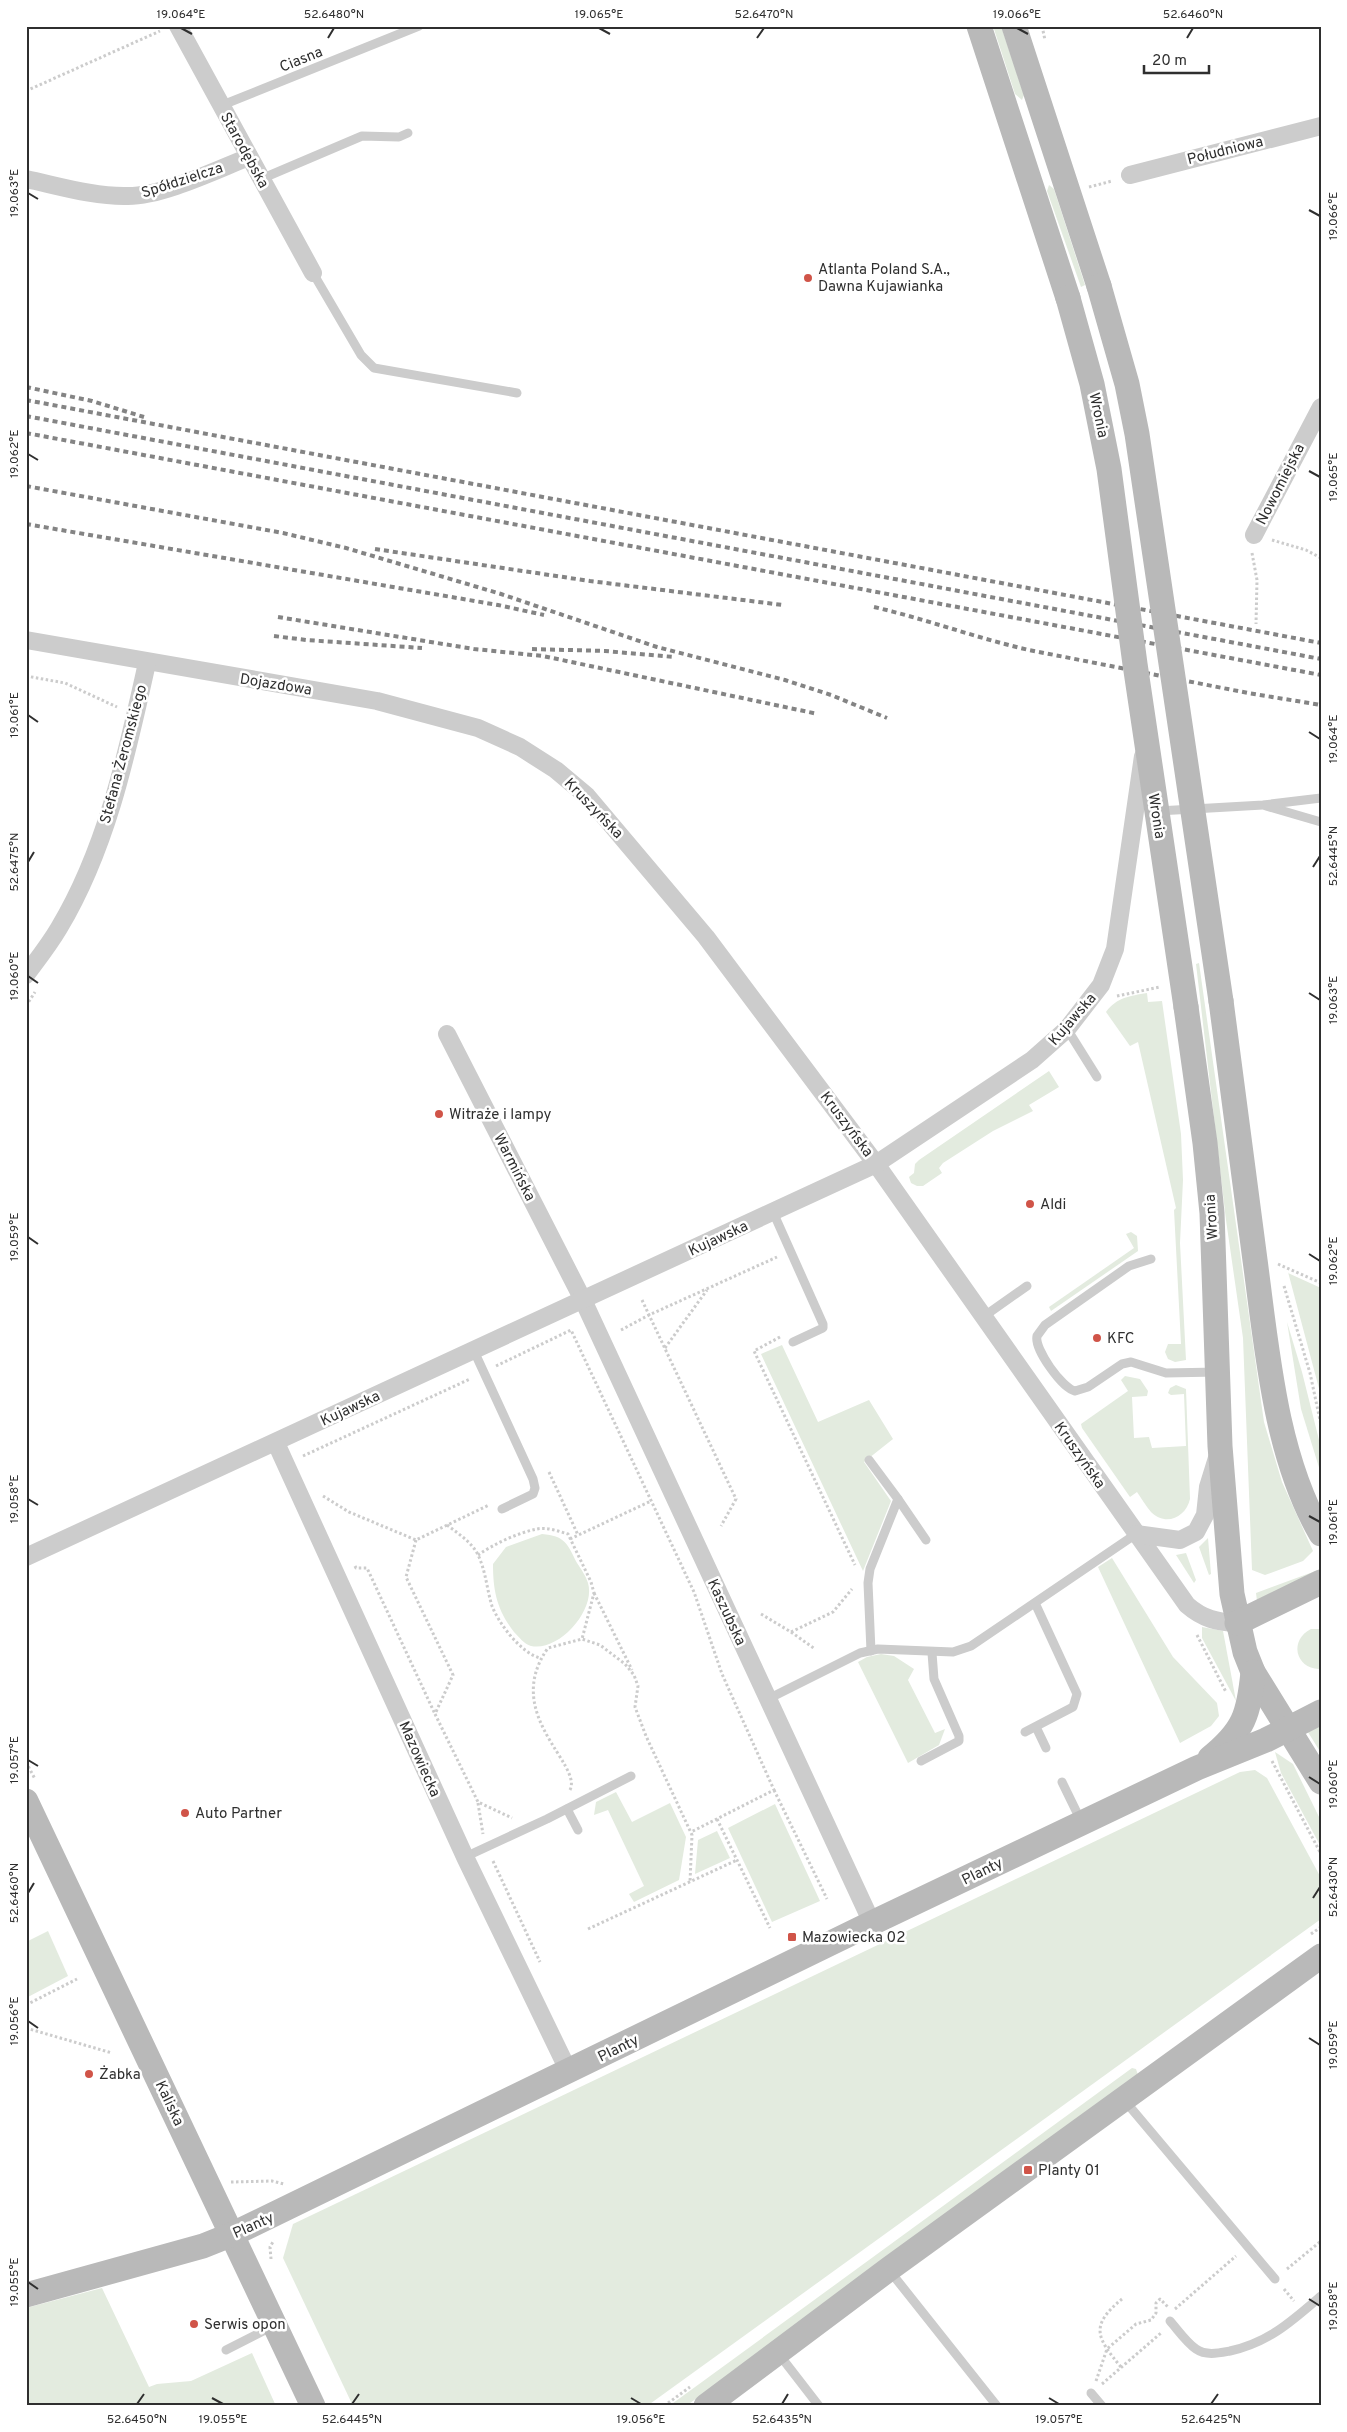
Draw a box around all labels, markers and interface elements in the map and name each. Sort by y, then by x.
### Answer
text: 19.064°E [157,7,205,23]
text: 52.6480°N [304,7,364,23]
text: 19.065°E [575,7,623,23]
text: 52.6470°N [735,7,793,23]
text: 19.066°E [993,7,1041,23]
text: 52.6460°N [1163,7,1223,23]
scale bar [1144,42,1210,74]
street label: Ciasna [277,43,326,78]
text: 20 m [1152,52,1187,71]
street label: Starodębska [215,109,272,192]
street label: Południowa [1185,133,1265,170]
street label: Spółdzielcza [139,159,226,204]
text: 19.063°E [7,169,23,217]
text: 19.066°E [1326,192,1342,240]
place label: Atlanta Poland S.A., Dawna Kujawianka [818,261,950,297]
marker: Atlanta Poland S.A., Dawna Kujawianka [802,272,814,284]
street label: Wronia [1083,391,1112,440]
text: 19.062°E [7,430,23,478]
street label: Nowomiejska [1253,441,1310,528]
text: 19.065°E [1326,453,1342,501]
street label: Dojazdowa [238,670,313,701]
street label: Stefana Żeromskiego [96,683,152,826]
text: 19.061°E [7,692,23,738]
text: 19.064°E [1326,715,1342,763]
street label: Kruszyńska [559,775,627,843]
street label: Wronia [1143,792,1168,840]
text: 52.6445°N [1326,826,1342,886]
text: 52.6475°N [7,832,23,892]
text: 19.060°E [7,951,23,1001]
text: 19.063°E [1326,976,1342,1024]
street label: Kujawska [1045,990,1101,1050]
street label: Kruszyńska [815,1088,877,1161]
place label: Witraże i lampy [449,1106,552,1125]
marker: Witraże i lampy [433,1108,445,1120]
street label: Warmińska [489,1131,539,1205]
street label: Wronia [1201,1193,1224,1240]
place label: Aldi [1040,1196,1066,1215]
marker: Aldi [1024,1198,1036,1210]
text: 19.059°E [7,1213,23,1261]
street label: Kujawska [686,1217,751,1261]
text: 19.062°E [1326,1237,1342,1285]
place label: KFC [1107,1330,1135,1349]
marker: KFC [1091,1332,1103,1344]
street label: Kujawska [318,1387,383,1431]
street label: Kruszyńska [1049,1419,1109,1493]
text: 19.058°E [7,1475,23,1523]
text: 19.061°E [1326,1499,1342,1545]
street label: Kaszubska [702,1576,749,1649]
street label: Mazowiecka [393,1719,444,1800]
text: 19.057°E [7,1736,23,1784]
text: 19.060°E [1326,1759,1342,1809]
place label: Auto Partner [195,1805,282,1824]
marker: Auto Partner [179,1807,191,1819]
street label: Planty [959,1854,1006,1890]
text: 52.6430°N [1326,1857,1342,1917]
text: 52.6460°N [7,1863,23,1923]
place label: Mazowiecka 02 [802,1929,905,1948]
marker: Mazowiecka 02 [786,1931,798,1943]
text: 19.056°E [7,1997,23,2045]
text: 19.059°E [1326,2021,1342,2069]
street label: Planty [595,2031,642,2067]
place label: Żabka [99,2065,141,2085]
marker: Żabka [83,2068,95,2080]
street label: Kaliska [150,2078,187,2129]
place label: Planty 01 [1038,2162,1100,2181]
marker: Planty 01 [1022,2164,1034,2176]
street label: Planty [230,2209,277,2244]
text: 19.055°E [7,2257,23,2307]
text: 19.058°E [1326,2282,1342,2330]
place label: Serwis opon [204,2316,286,2335]
marker: Serwis opon [188,2318,200,2330]
text: 52.6450°N [107,2412,167,2428]
text: 19.055°E [198,2412,248,2428]
text: 52.6445°N [322,2412,382,2428]
text: 19.056°E [617,2412,665,2428]
text: 52.6435°N [752,2412,812,2428]
text: 19.057°E [1035,2412,1083,2428]
text: 52.6425°N [1181,2412,1241,2428]

